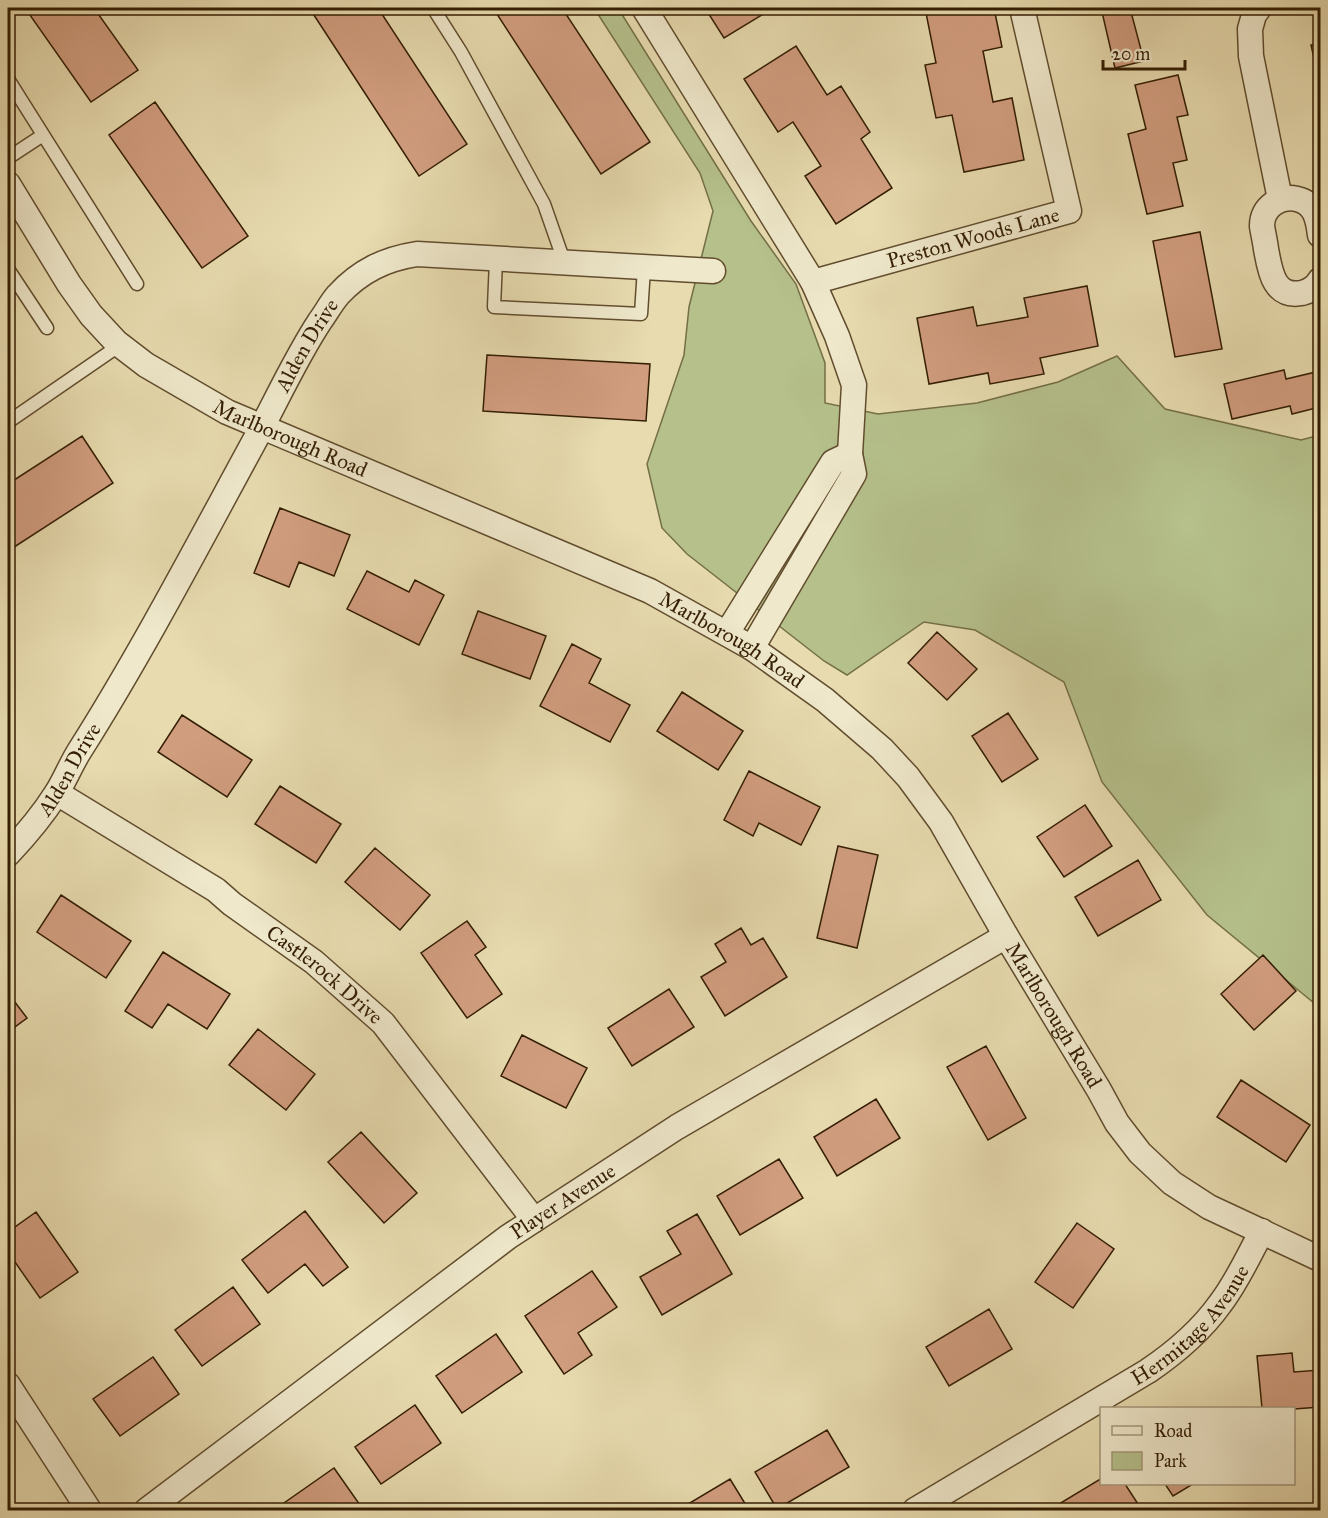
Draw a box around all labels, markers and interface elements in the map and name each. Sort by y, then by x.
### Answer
scale bar [1103,33,1186,71]
text: 20 m [1112,43,1150,65]
street label: Preston Woods Lane [884,201,1063,274]
street label: Alden Drive [269,294,344,397]
street label: Marlborough Road [208,394,372,483]
street label: Marlborough Road [655,586,810,694]
street label: Alden Drive [31,718,107,822]
street label: Castlerock Drive [261,919,388,1030]
street label: Marlborough Road [1000,938,1108,1093]
street label: Player Avenue [505,1158,620,1245]
street label: Hermitage Avenue [1126,1260,1255,1391]
legend [1100,1407,1295,1485]
text: Road [1154,1420,1192,1442]
text: Park [1154,1450,1187,1472]

